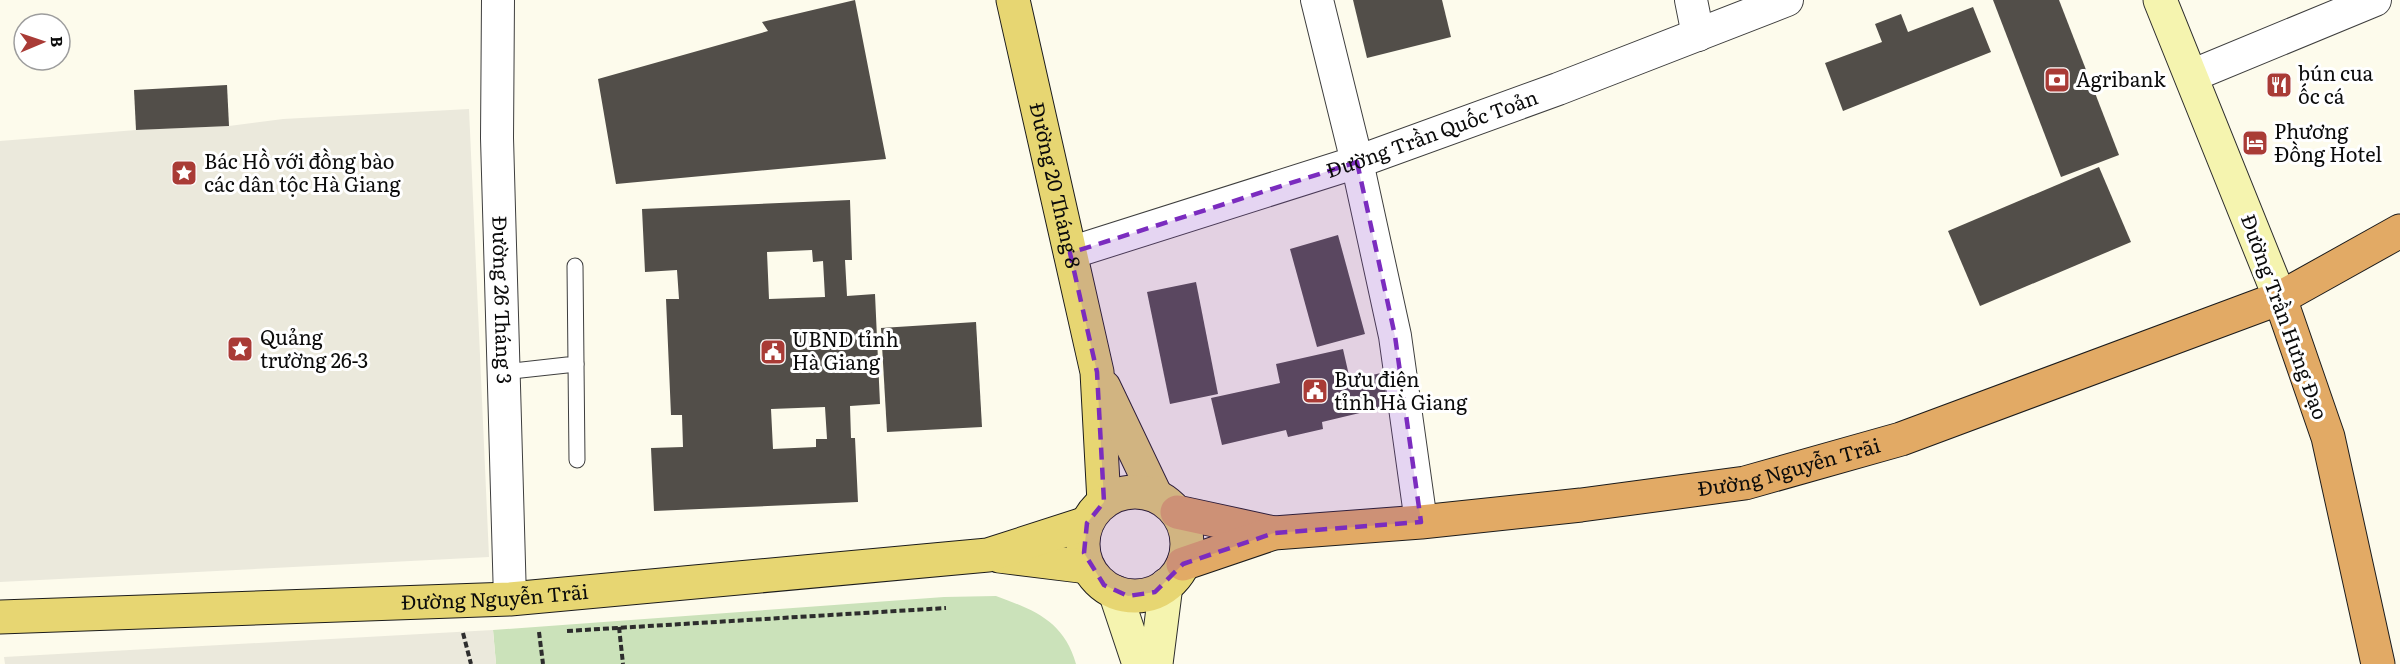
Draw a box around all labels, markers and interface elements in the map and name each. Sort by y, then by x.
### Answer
north arrow [12,12,72,72]
text: B [46,35,70,47]
place label: bún cua ốc cá [2298,57,2374,110]
place label: Agribank [2076,63,2167,93]
bank icon: Agribank [2042,65,2072,95]
restaurant icon: bún cua ốc cá [2264,70,2294,100]
street label: Đường Trần Quốc Toản [1322,81,1541,184]
street label: Đường 20 Tháng 8 [1024,99,1090,271]
place label: Phương Đồng Hotel [2274,115,2382,168]
hotel icon: Phương Đồng Hotel [2240,128,2270,158]
place label: Bác Hồ với đồng bào các dân tộc Hà Giang [204,145,401,198]
place icon: Bác Hồ với đồng bào các dân tộc Hà Giang [169,158,199,188]
street label: Đường Trần Hưng Đạo [2235,209,2337,423]
street label: Đường 26 Tháng 3 [486,215,521,384]
place label: Quảng trường 26-3 [260,321,368,374]
place label: UBND tỉnh Hà Giang [792,323,899,376]
place icon: Quảng trường 26-3 [225,334,255,364]
public building icon: UBND tỉnh Hà Giang [758,337,788,367]
place label: Bưu điện tỉnh Hà Giang [1334,363,1468,416]
public building icon: Bưu điện tỉnh Hà Giang [1300,376,1330,406]
street label: Đường Nguyễn Trãi [1695,429,1884,502]
street label: Đường Nguyễn Trãi [400,575,590,616]

